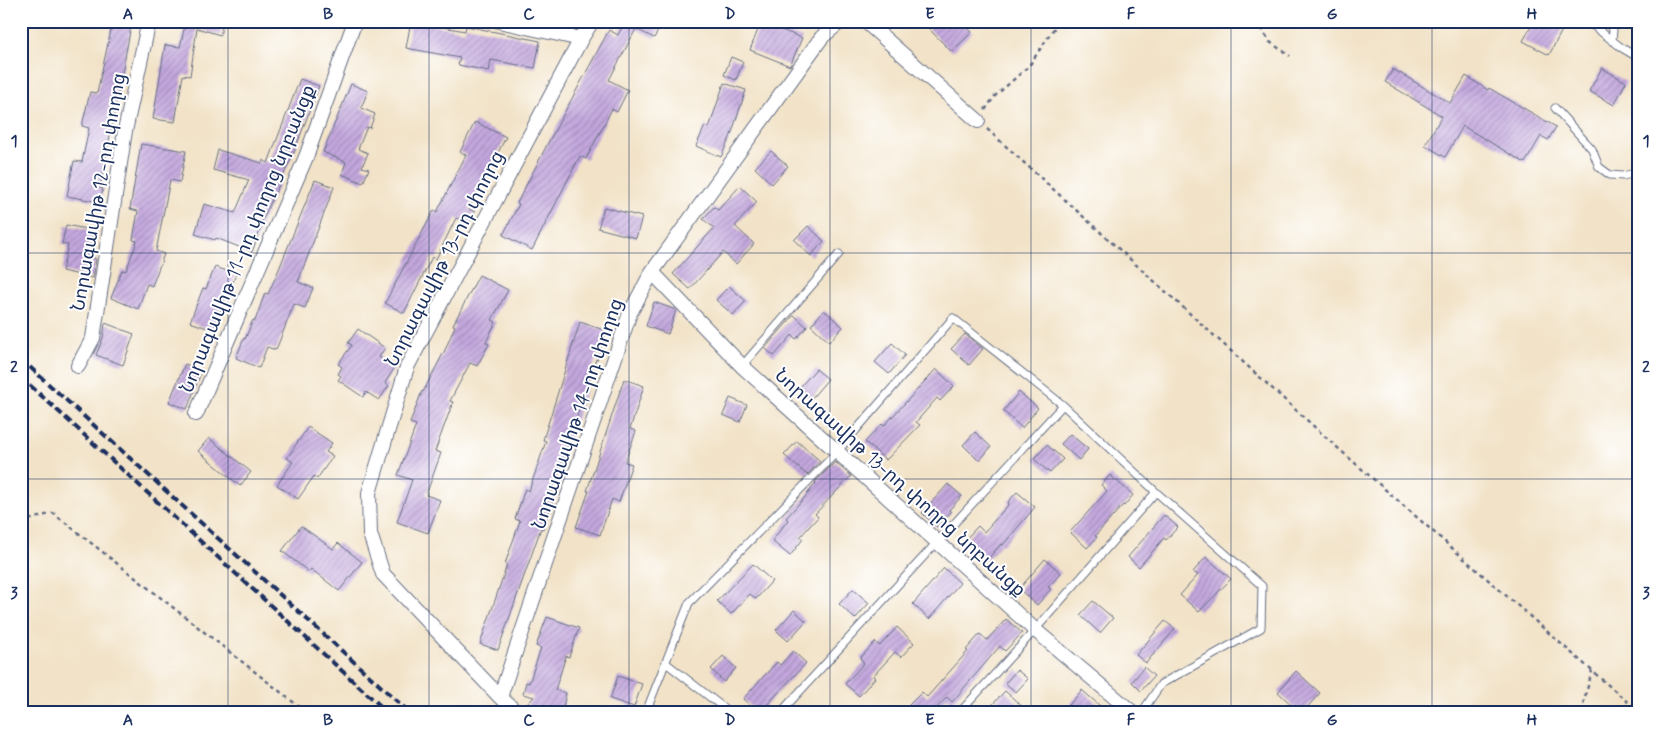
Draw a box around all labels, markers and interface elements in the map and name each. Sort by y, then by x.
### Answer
text: A [123,4,133,25]
text: B [323,4,333,25]
text: C [523,4,535,25]
text: D [724,4,736,25]
text: E [925,4,935,25]
text: F [1127,4,1136,25]
text: G [1327,4,1338,25]
text: H [1527,4,1538,25]
street label: Նորագավիթ 12-րդ փողոց [66,71,132,313]
street label: Նորագավիթ 11-րդ փողոց նրբանցք [175,81,321,397]
text: 1 [10,131,18,152]
text: 1 [1642,131,1650,152]
street label: Նորագավիթ 13-րդ փողոց [380,147,510,371]
street label: Նորագավիթ 14-րդ փողոց [527,295,629,533]
text: 2 [10,357,18,378]
text: 2 [1642,357,1650,378]
street label: Նորագավիթ 13-րդ փողոց նրբանցք [769,363,1031,603]
text: 3 [10,583,18,604]
text: 3 [1642,583,1650,604]
text: A [123,710,133,731]
text: B [323,710,333,731]
text: C [523,710,535,731]
text: D [724,710,736,731]
text: E [925,710,935,731]
text: F [1127,710,1136,731]
text: G [1327,710,1338,731]
text: H [1527,710,1538,731]

